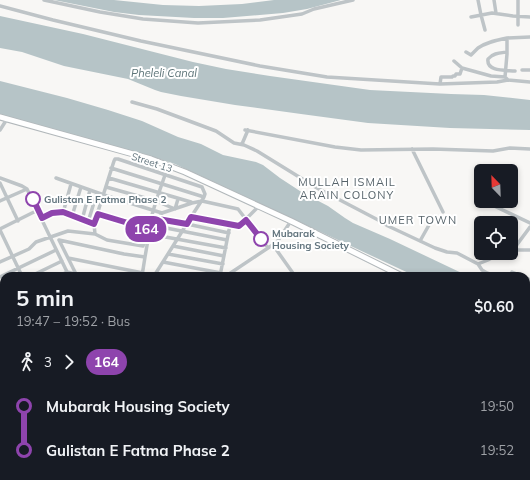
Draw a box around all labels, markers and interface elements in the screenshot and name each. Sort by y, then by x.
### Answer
water label: Pheleli Canal [131,66,197,80]
street label: Street 13 [130,150,174,175]
north arrow [474,164,518,208]
map controls [474,164,518,260]
district label: MULLAH ISMAIL ARAIN COLONY [298,175,396,202]
marker: Gulistan E Fatma Phase 2 [25,191,41,207]
place label: Gulistan E Fatma Phase 2 [44,193,167,206]
district label: UMER TOWN [379,213,457,227]
line badge: 164 [123,216,169,242]
button: locate [474,216,518,260]
text: 164 [133,220,159,238]
place label: Mubarak Housing Society [272,227,350,252]
marker: Mubarak Housing Society [253,231,269,247]
text: 5 min [16,284,74,312]
text: $0.60 [474,297,514,316]
text: 19:47 – 19:52 · Bus [16,313,130,329]
icon: walk [16,351,38,373]
icon: forward [58,351,80,373]
text: 164 [94,353,119,371]
text: 3 [44,354,52,370]
text: Mubarak Housing Society [46,397,230,416]
text: 19:50 [480,398,514,414]
text: Gulistan E Fatma Phase 2 [46,441,230,460]
text: 19:52 [480,442,514,458]

